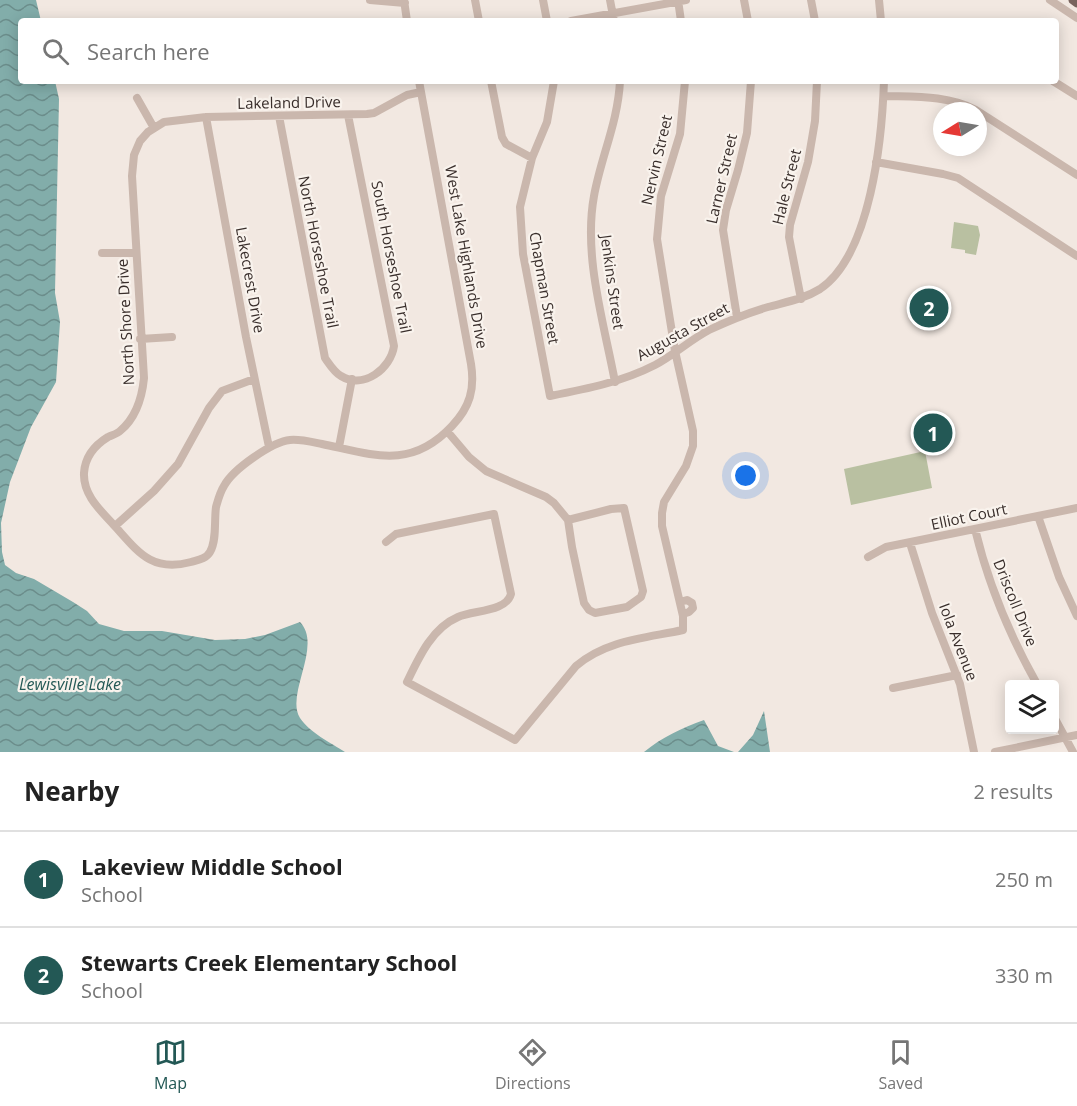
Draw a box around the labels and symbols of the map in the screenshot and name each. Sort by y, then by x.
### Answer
street label: Lakeland Drive [237,91,341,113]
north arrow [933,102,987,156]
street label: Nervin Street [636,113,676,207]
street label: Larner Street [701,132,741,226]
street label: Hale Street [767,147,805,227]
street label: West Lake Highlands Drive [441,164,493,350]
street label: North Horseshoe Trail [294,174,344,330]
street label: South Horseshoe Trail [367,179,417,335]
street label: Lakecrest Drive [232,225,270,334]
street label: Chapman Street [525,230,565,345]
street label: Jenkins Street [596,231,630,331]
street label: North Shore Drive [112,258,138,386]
pin: 2 [910,286,948,330]
street label: Augusta Street [633,297,732,365]
pin: 1 [914,410,952,456]
your location [731,461,760,490]
street label: Elliot Court [929,498,1009,534]
street label: Driscoll Drive [989,556,1042,649]
street label: Iola Avenue [935,600,983,683]
water label: Lewisville Lake [19,673,121,695]

